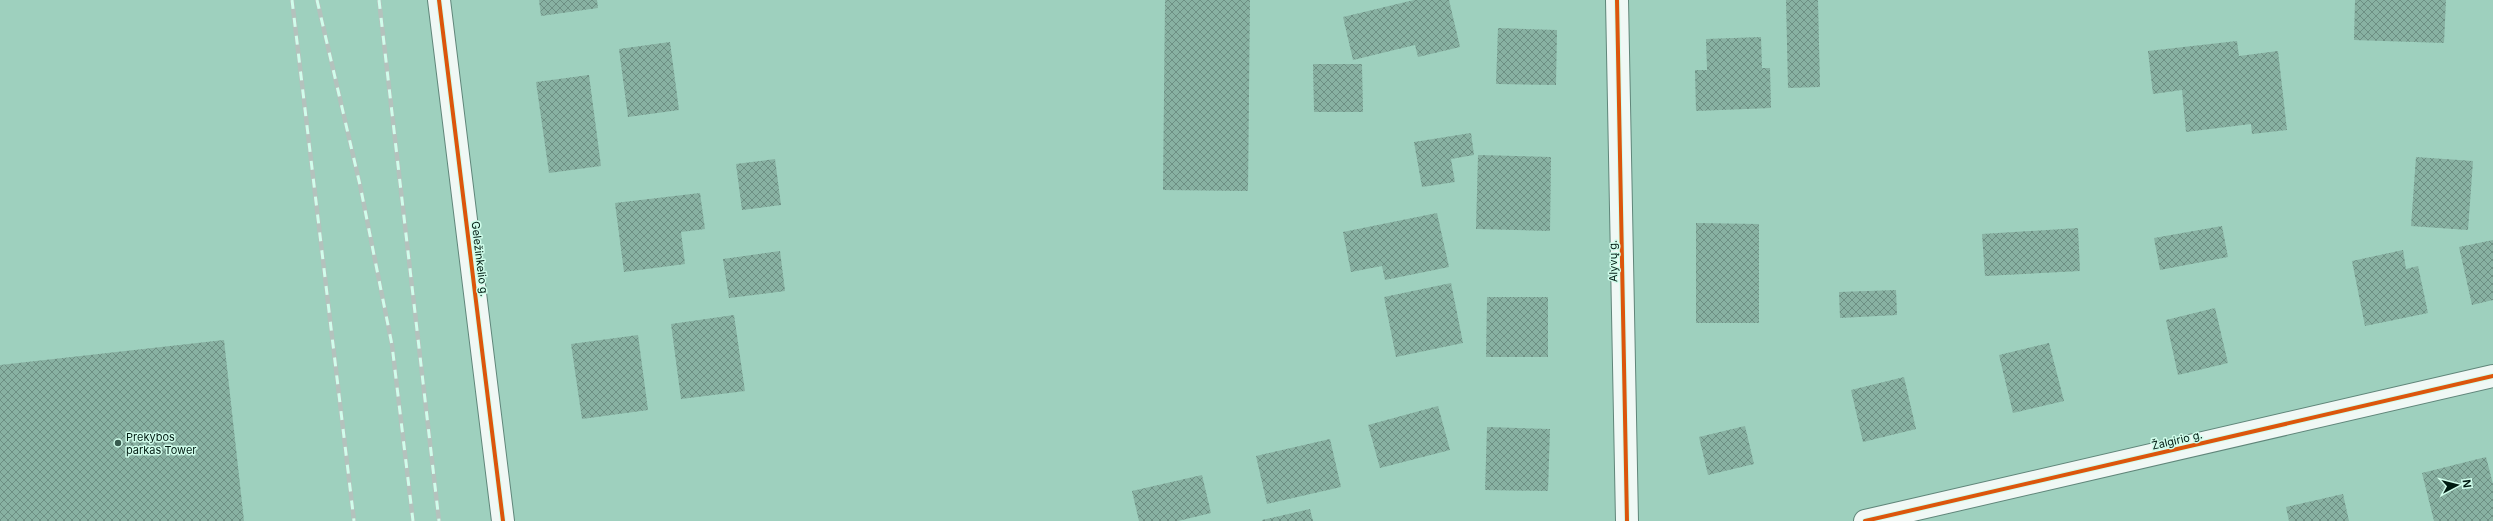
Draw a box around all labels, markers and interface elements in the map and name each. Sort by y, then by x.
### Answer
street label: Geležinkelio g. [468,220,492,298]
street label: Alyvų g. [1606,240,1620,282]
street label: Žalgirio g. [2150,427,2204,453]
place label: Prekybos parkas Tower [126,430,196,457]
marker: Prekybos parkas Tower [113,438,123,448]
north arrow [2437,465,2477,505]
text: N [2459,479,2474,489]

